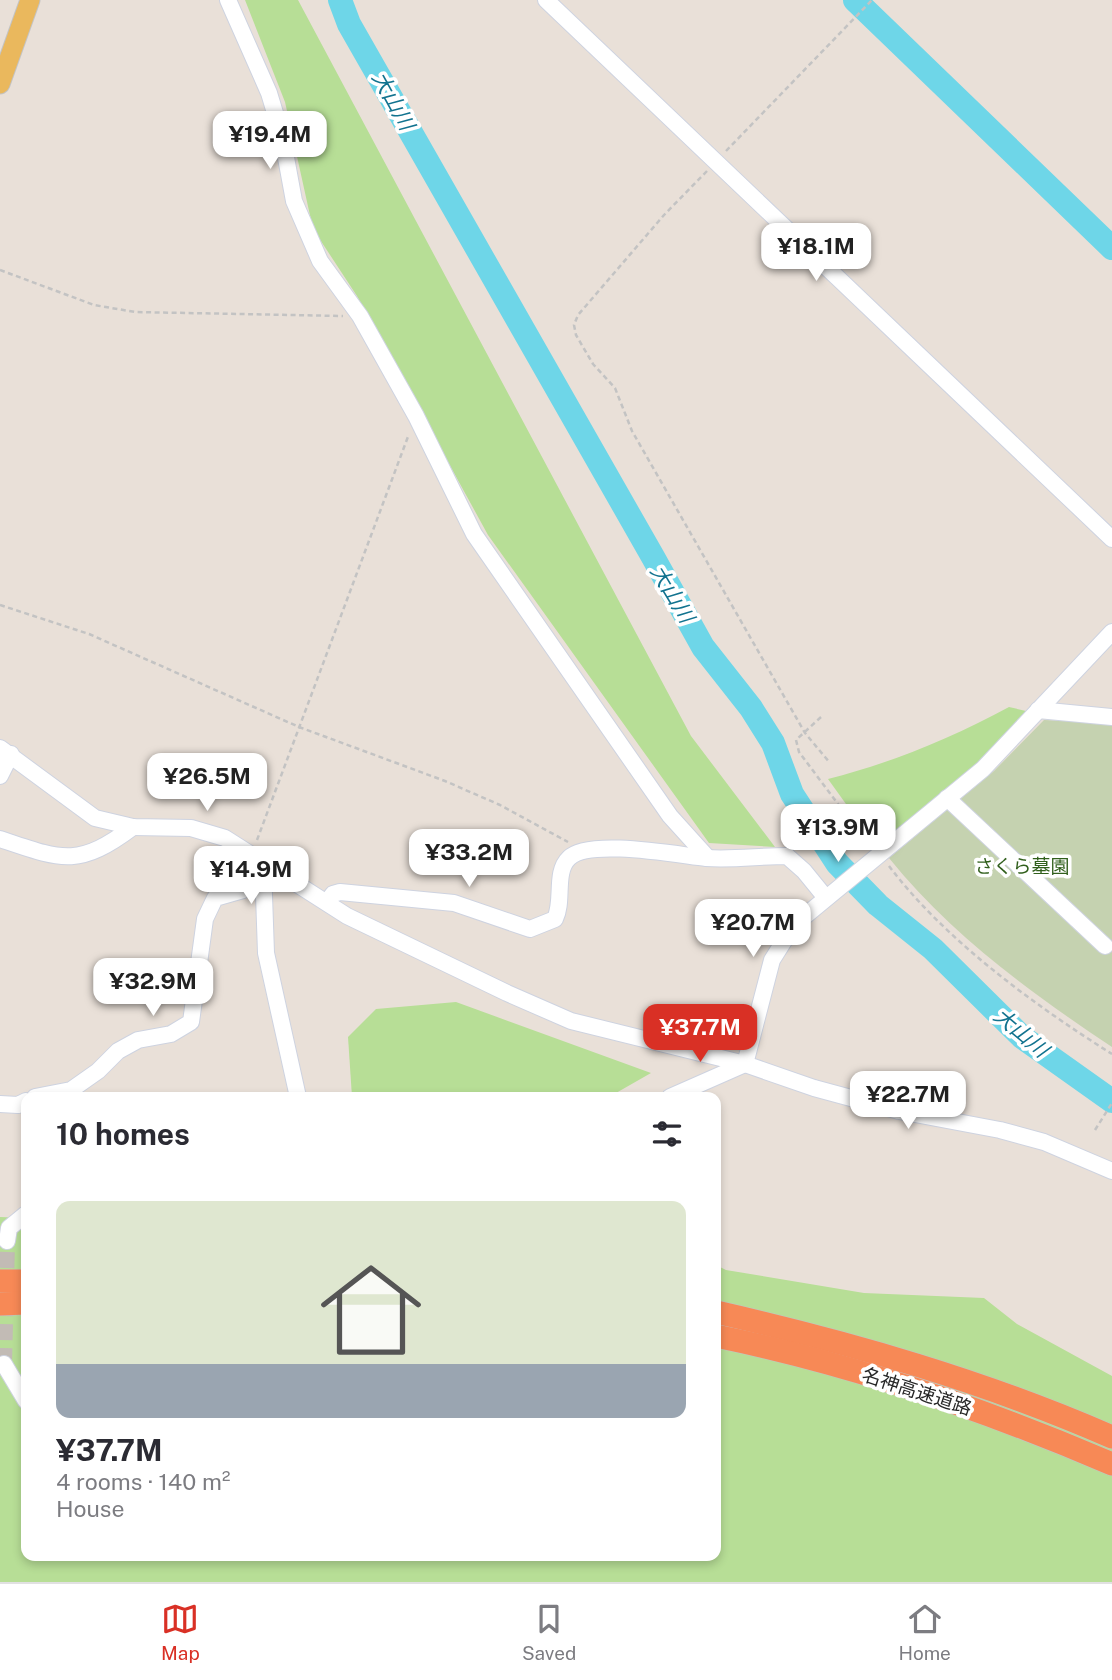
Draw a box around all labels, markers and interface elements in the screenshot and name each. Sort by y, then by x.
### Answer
water label: 大山川 [367,67,421,136]
pin: ¥19.4M [213,111,327,171]
text: ¥19.4M [229,120,311,147]
pin: ¥18.1M [759,224,873,283]
text: ¥18.1M [777,232,855,259]
water label: 大山川 [645,560,700,629]
pin: ¥26.5M [150,754,264,813]
text: ¥26.5M [163,762,251,789]
pin: ¥13.9M [781,804,895,864]
text: ¥13.9M [797,813,879,840]
pin: ¥33.2M [412,830,526,889]
text: ¥33.2M [425,838,513,865]
pin: ¥14.9M [194,846,308,906]
text: ¥14.9M [210,855,292,882]
park label: さくら墓園 [974,855,1070,877]
pin: ¥20.7M [696,900,810,959]
text: ¥20.7M [711,908,795,935]
pin: ¥32.9M [96,958,210,1018]
text: ¥32.9M [109,967,197,994]
water label: 大山川 [989,1003,1055,1064]
pin: ¥37.7M [643,1004,757,1064]
text: ¥37.7M [659,1013,741,1040]
pin: ¥22.7M [851,1072,965,1131]
text: ¥22.7M [866,1080,950,1107]
icon: filters [648,1115,686,1153]
text: 10 homes [56,1116,190,1152]
icon: home [308,1247,434,1373]
street label: 名神高速道路 [859,1363,975,1419]
text: ¥37.7M [56,1432,163,1468]
text: 4 rooms · 140 m² [56,1468,230,1495]
text: House [56,1495,124,1522]
tab: Map [161,1600,200,1664]
tab: Saved [522,1600,576,1664]
tab: Home [898,1600,951,1664]

